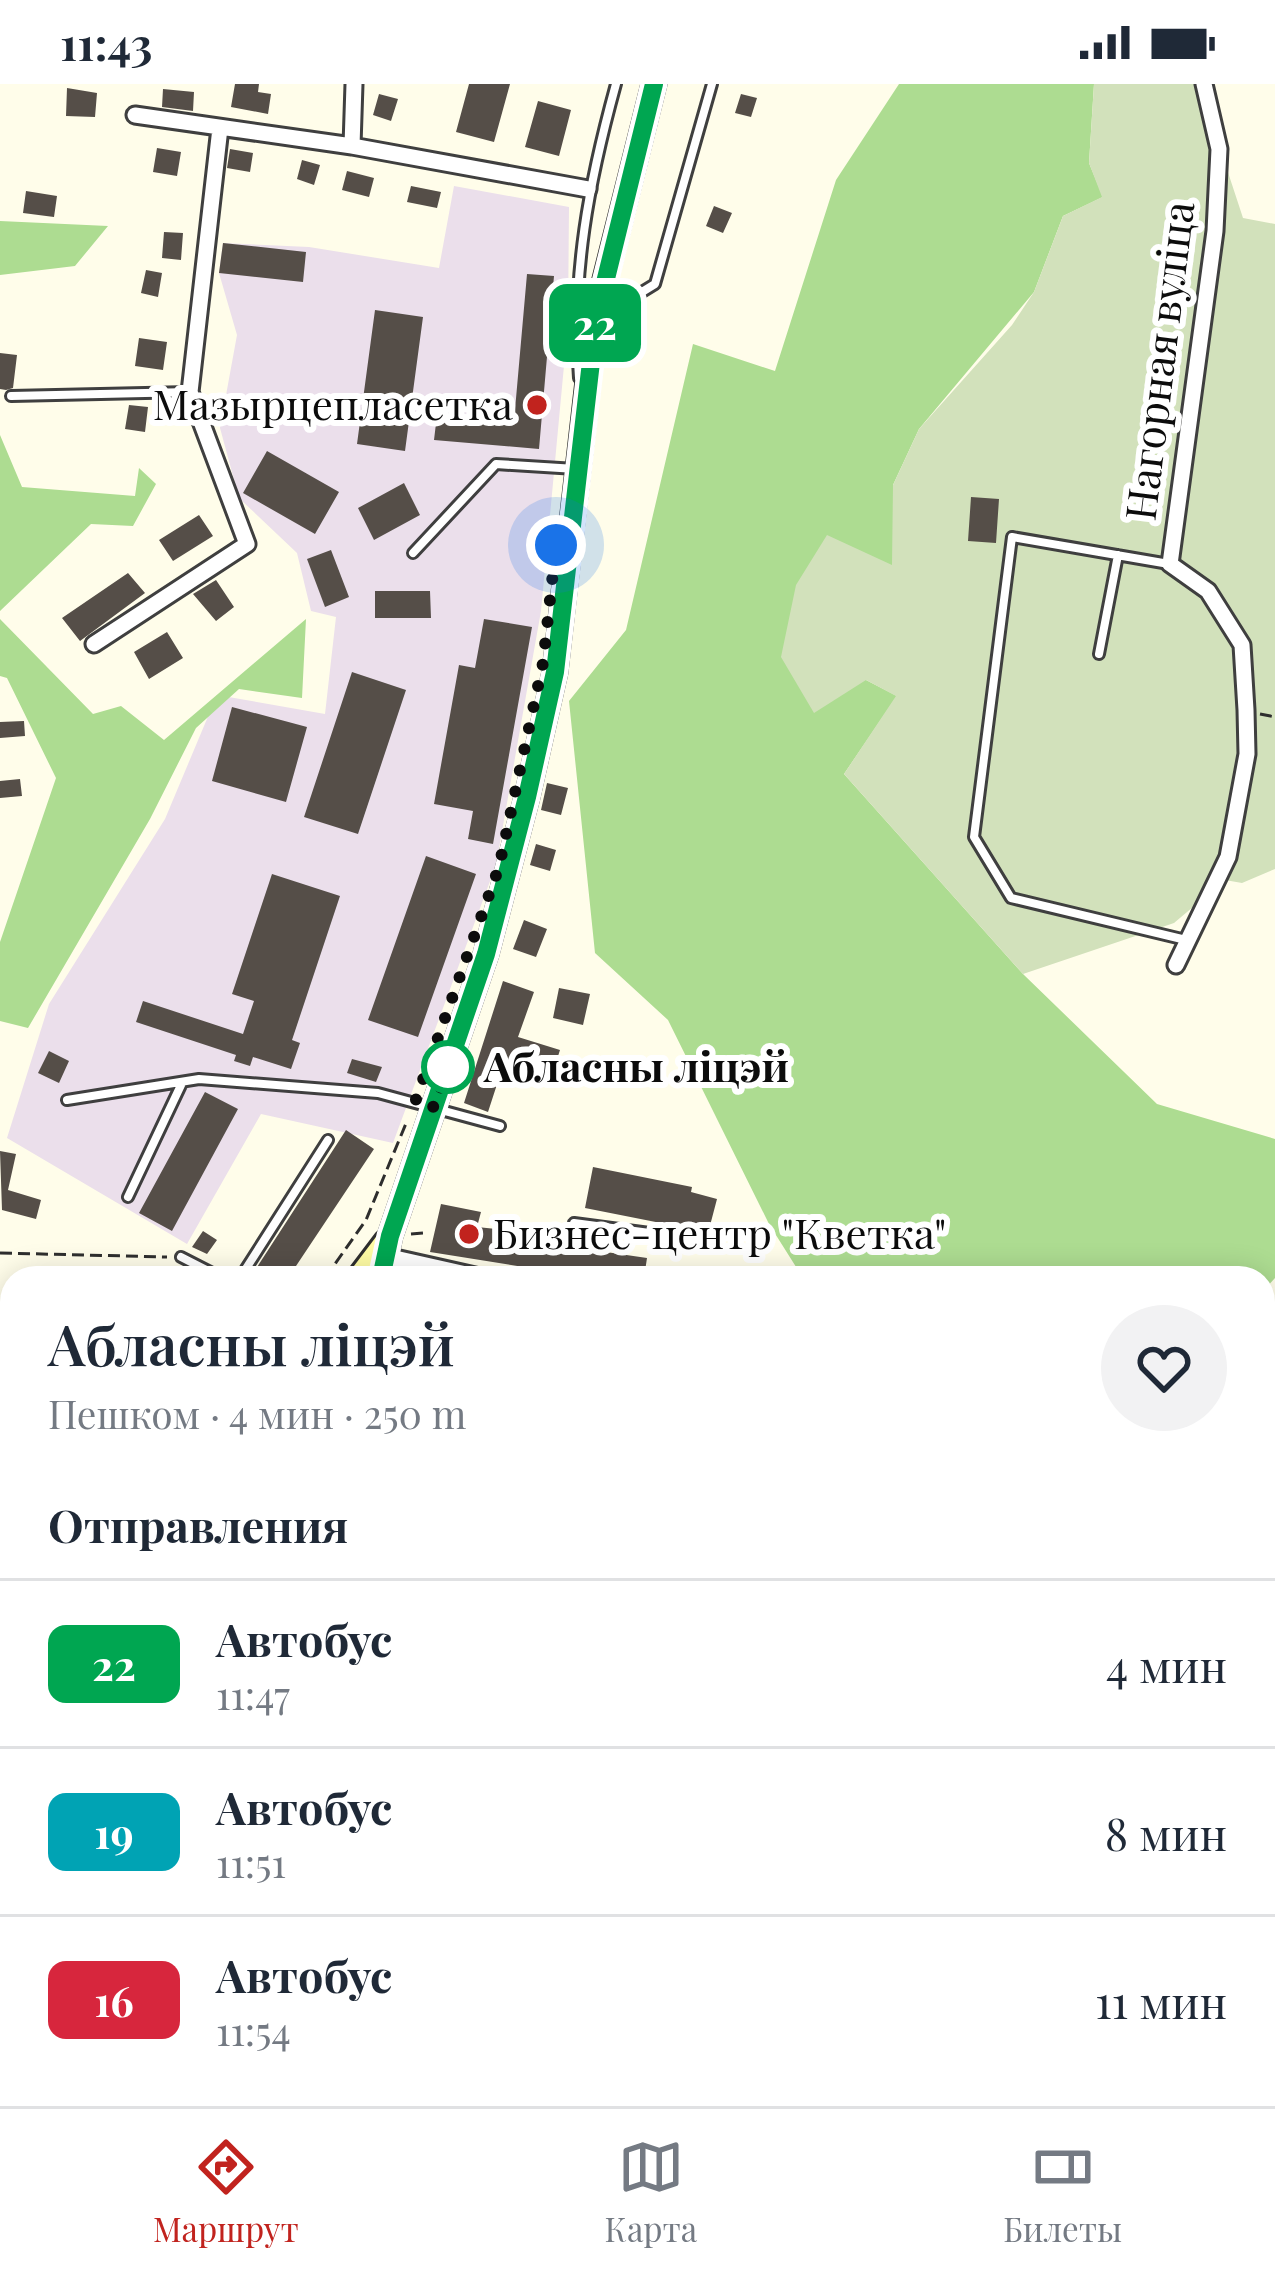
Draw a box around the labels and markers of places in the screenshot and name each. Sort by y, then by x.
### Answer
place label: Мазырцепласетка [153,375,513,431]
marker: Мазырцепласетка [524,392,550,418]
place label: Абласны ліцэй [483,1037,789,1093]
marker: Абласны ліцэй [423,1042,473,1092]
place label: Бизнес-центр "Кветка" [493,1204,947,1260]
marker: Бизнес-центр "Кветка" [456,1221,482,1247]

